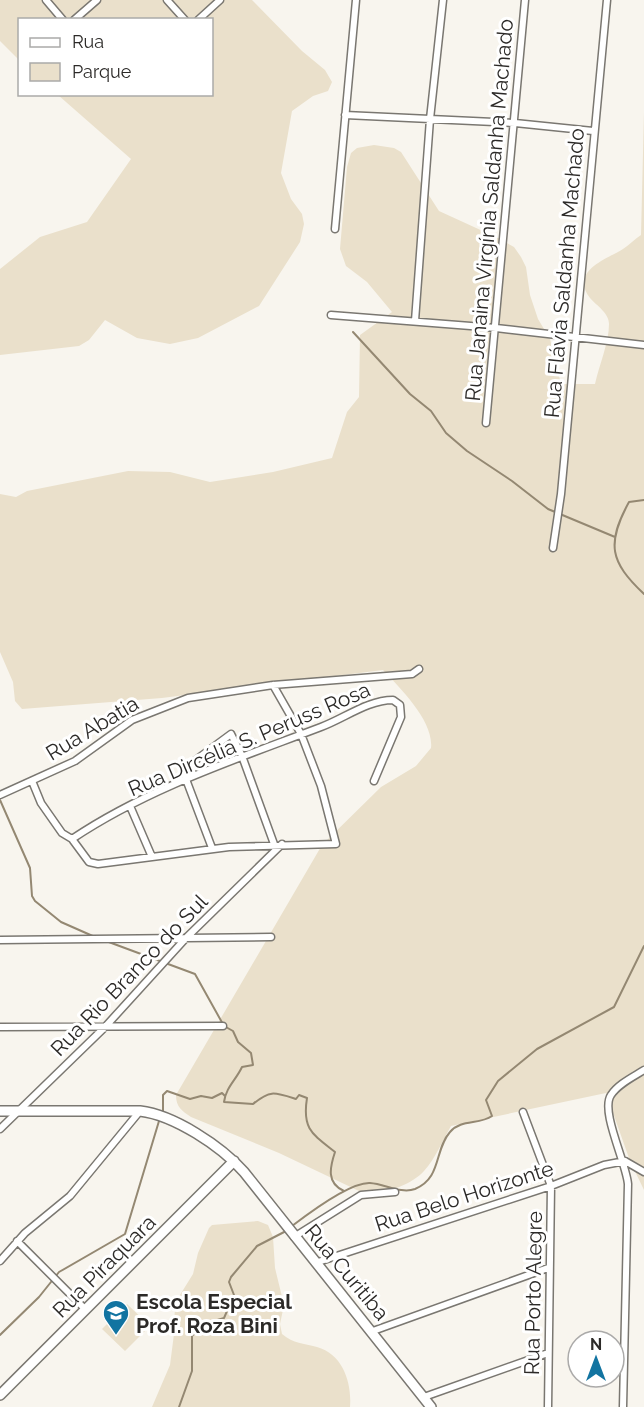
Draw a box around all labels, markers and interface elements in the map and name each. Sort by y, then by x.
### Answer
legend [18,18,213,96]
street label: Rua Janaina Virgínia Saldanha Machado [460,18,518,402]
text: Rua [72,31,104,52]
text: Parque [72,61,132,82]
street label: Rua Flávia Saldanha Machado [539,127,589,419]
street label: Rua Dircélia S. Peruss Rosa [124,677,374,801]
street label: Rua Abatia [41,691,143,765]
street label: Rua Rio Branco do Sul [45,889,213,1061]
street label: Rua Belo Horizonte [372,1155,556,1237]
street label: Rua Piraquara [47,1209,161,1323]
street label: Rua Porto Alegre [519,1211,547,1375]
street label: Rua Curitiba [300,1219,394,1325]
place label: Escola Especial Prof. Roza Bini [136,1289,292,1338]
school or university icon: Escola Especial Prof. Roza Bini [101,1298,131,1336]
north arrow [566,1329,626,1389]
text: N [590,1335,602,1354]

